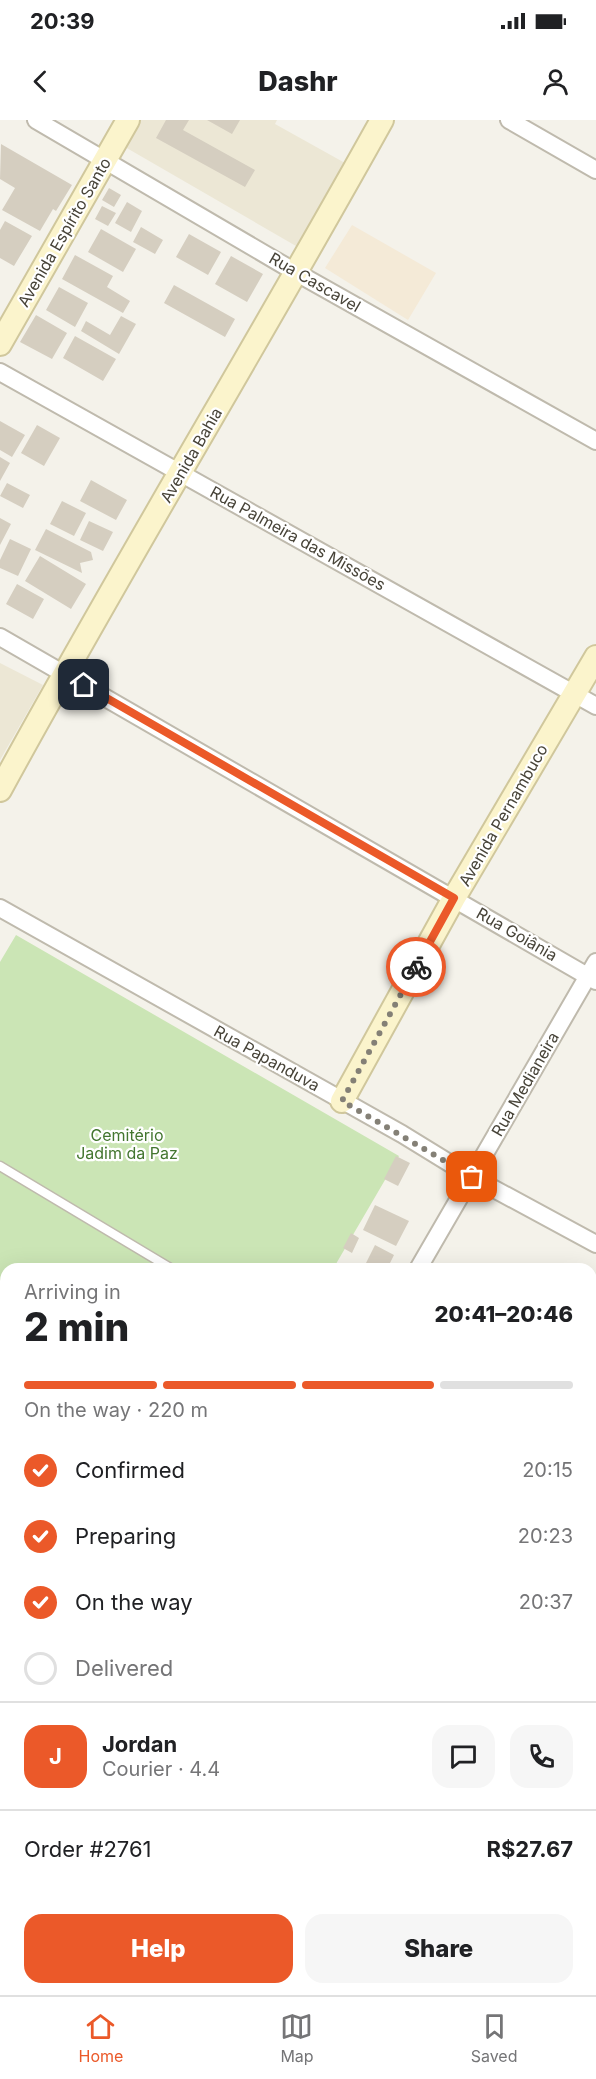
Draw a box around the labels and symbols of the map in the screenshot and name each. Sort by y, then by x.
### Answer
street label: Avenida Espírito Santo [13,154,115,310]
street label: Rua Cascavel [266,248,364,316]
street label: Avenida Bahia [156,404,226,506]
street label: Rua Palmeira das Missões [207,481,389,595]
pin [58,659,109,710]
street label: Avenida Pernambuco [454,740,552,890]
street label: Rua Goiânia [473,903,561,965]
courier [386,937,446,997]
street label: Rua Papanduva [211,1021,323,1095]
street label: Rua Medianeira [487,1028,563,1140]
park label: Cemitério Jadim da Paz [76,1125,178,1163]
pin [446,1151,497,1202]

